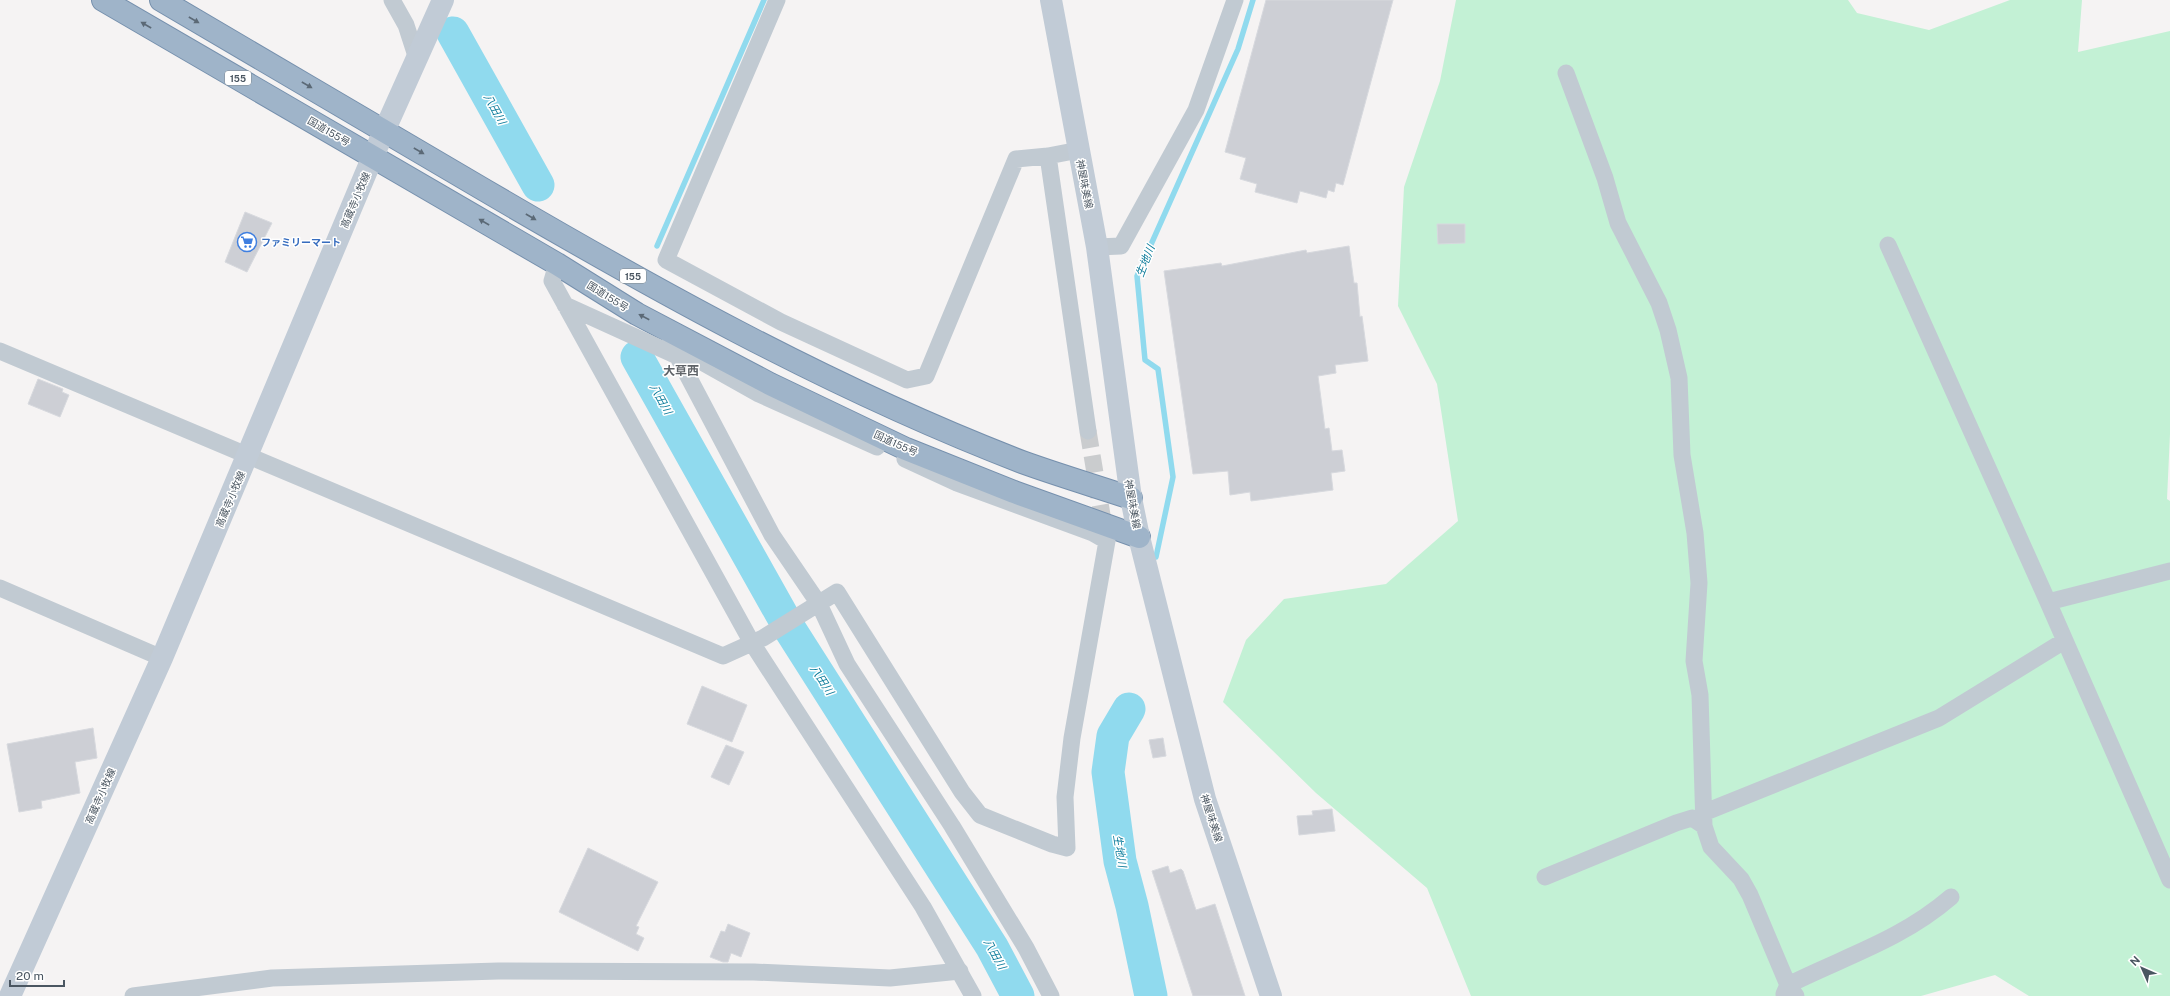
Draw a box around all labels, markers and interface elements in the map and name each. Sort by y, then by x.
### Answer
one-way arrow [188,16,200,23]
one-way arrow [140,21,152,28]
road number: 155 [225,71,251,85]
one-way arrow [301,82,312,89]
water label: 八田川 [482,92,509,127]
street label: 国道155号 [306,114,352,148]
one-way arrow [413,148,425,155]
street label: 神屋味美線 [1074,158,1096,210]
street label: 高蔵寺小牧線 [338,170,372,230]
one-way arrow [525,214,537,221]
one-way arrow [478,218,490,225]
supermarket icon: ファミリーマート [236,231,258,253]
place label: ファミリーマート [261,236,341,248]
water label: 生地川 [1133,243,1157,279]
road number: 155 [620,269,646,283]
street label: 国道155号 [585,278,631,314]
one-way arrow [638,314,650,321]
district label: 大草西 [663,364,699,378]
water label: 八田川 [648,382,675,417]
street label: 国道155号 [872,428,920,458]
street label: 高蔵寺小牧線 [213,469,247,529]
street label: 神屋味美線 [1123,478,1143,530]
water label: 八田川 [808,663,837,698]
street label: 高蔵寺小牧線 [82,766,118,826]
street label: 神屋味美線 [1199,792,1225,844]
water label: 生地川 [1111,834,1129,869]
water label: 八田川 [982,937,1009,972]
north arrow [2122,948,2162,988]
text: N [2128,954,2142,968]
scale bar [10,962,64,988]
text: 20 m [16,969,44,983]

